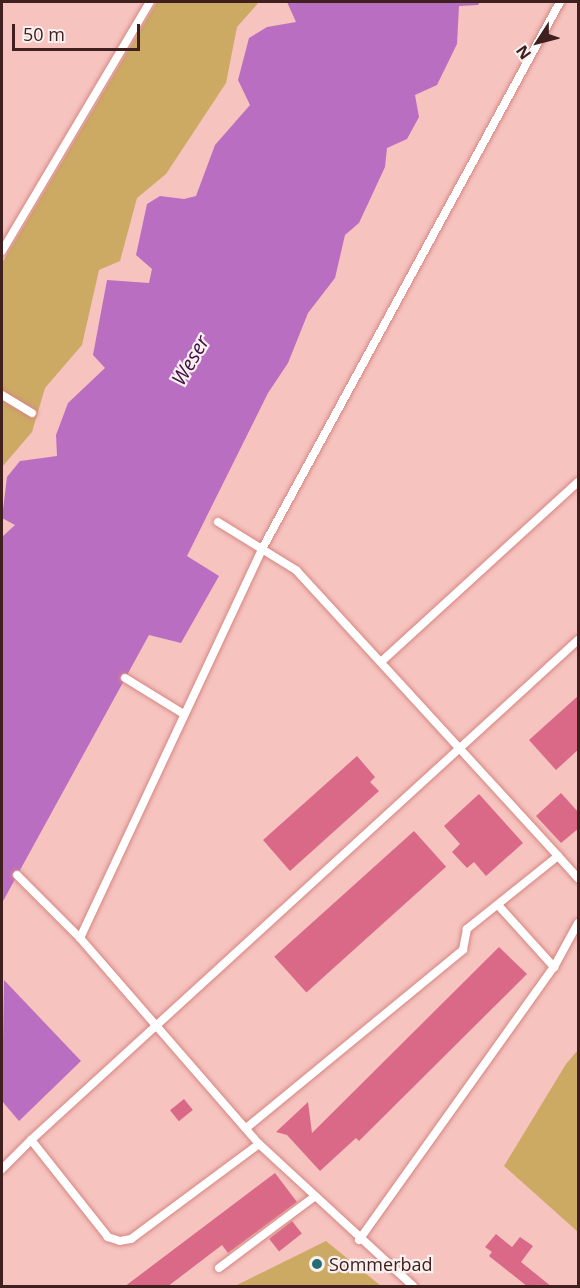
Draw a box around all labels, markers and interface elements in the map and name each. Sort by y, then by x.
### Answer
scale bar [15,12,142,50]
north arrow [508,12,568,72]
text: 50 m [23,22,65,46]
text: N [511,41,536,64]
water label: Weser [166,331,214,389]
place label: Sommerbad [329,1253,433,1275]
marker: Sommerbad [310,1257,324,1271]

